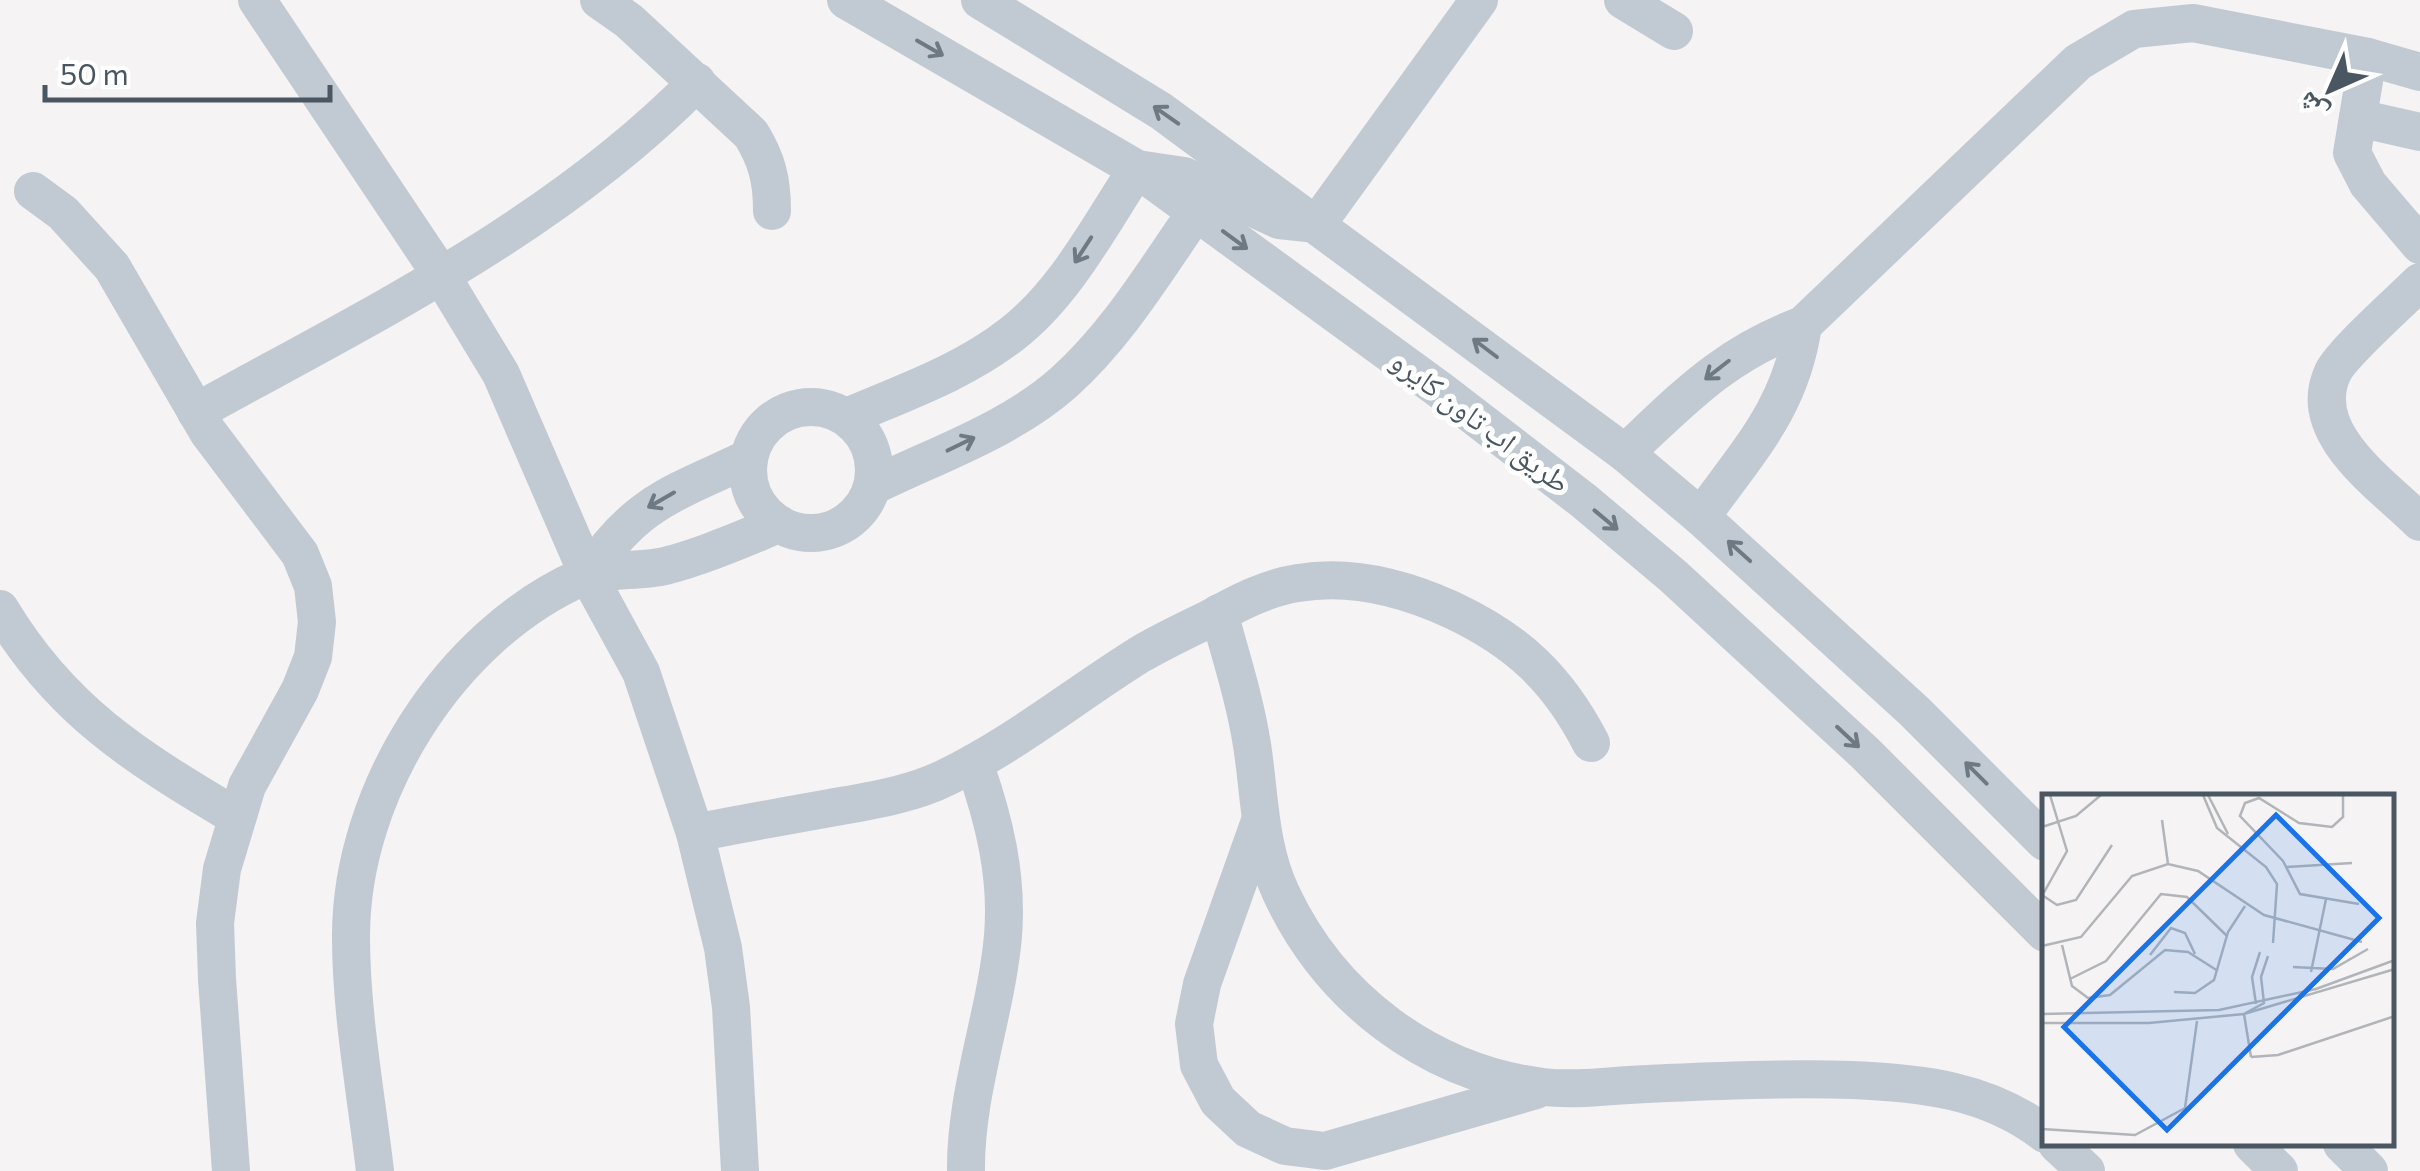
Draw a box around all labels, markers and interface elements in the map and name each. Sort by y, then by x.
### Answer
one-way arrow [916,38,944,58]
scale bar [45,40,330,102]
north arrow [2280,40,2380,140]
text: 50 m [60,54,129,91]
text: ش [2289,85,2335,131]
one-way arrow [1153,105,1180,126]
one-way arrow [1220,229,1248,250]
one-way arrow [1073,235,1094,264]
one-way arrow [1472,338,1499,359]
street label: طريق اب تاون كايرو [1383,341,1578,501]
one-way arrow [1704,359,1731,380]
one-way arrow [945,433,975,452]
one-way arrow [647,491,676,511]
one-way arrow [1592,509,1618,531]
one-way arrow [1727,540,1752,563]
one-way arrow [1835,725,1860,748]
one-way arrow [1965,761,1989,785]
inset map [2042,794,2395,1146]

